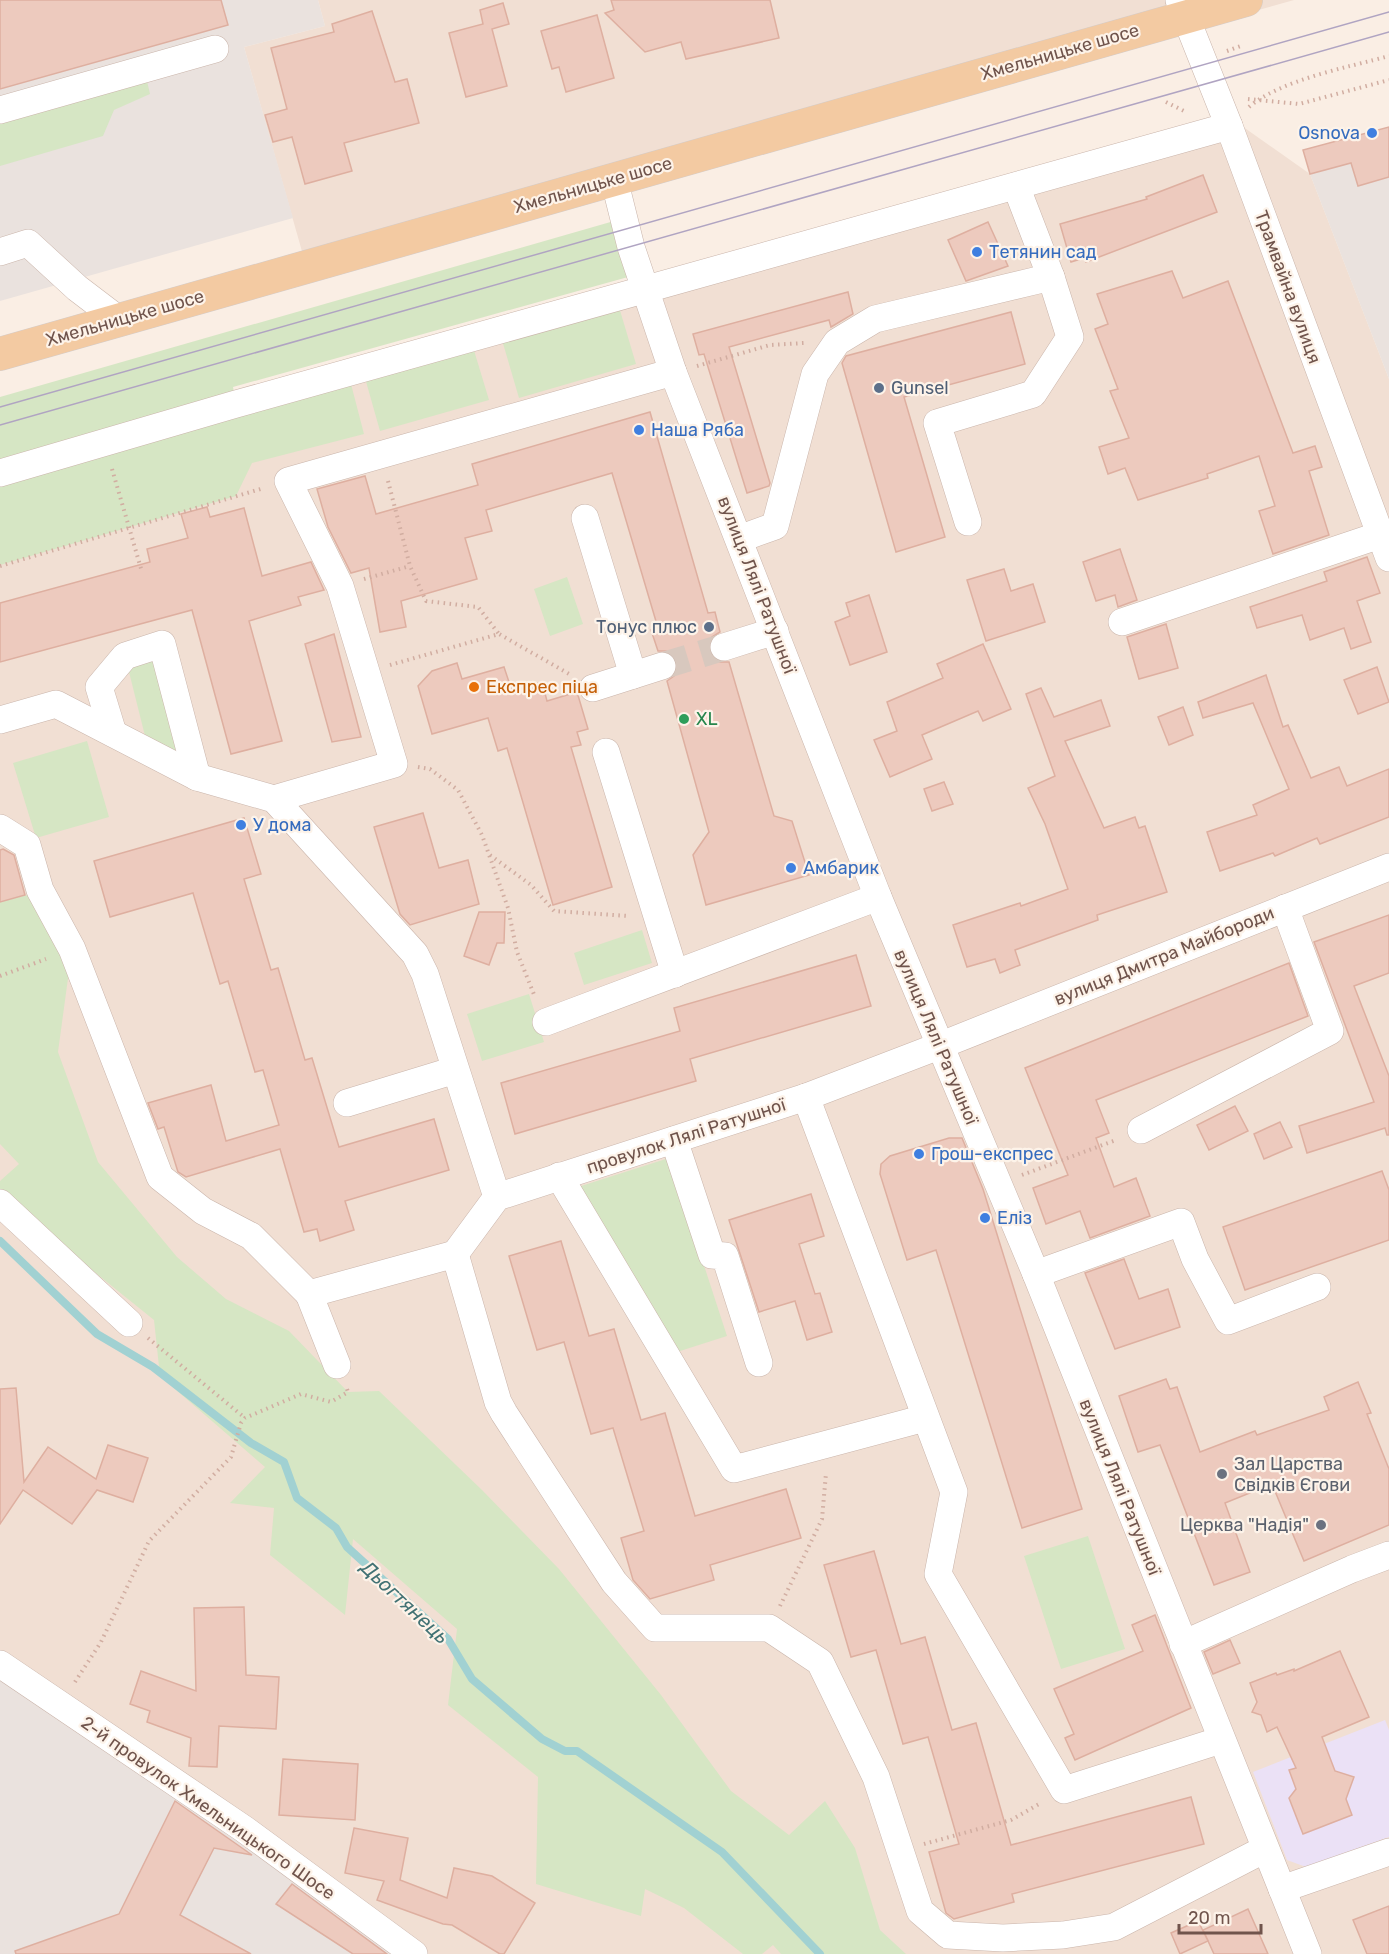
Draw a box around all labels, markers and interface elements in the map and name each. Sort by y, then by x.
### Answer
street label: Хмельницьке шосе [978,19,1142,85]
place label: Osnova [1298,122,1360,144]
marker: Osnova [1365,126,1379,140]
street label: Хмельницьке шосе [511,152,675,218]
street label: Трамвайна вулиця [1250,207,1326,367]
place label: Тетянин сад [989,241,1097,263]
marker: Тетянин сад [970,245,984,259]
street label: Хмельницьке шосе [43,285,207,351]
place label: Gunsel [891,377,949,399]
marker: Gunsel [872,381,886,395]
place label: Наша Ряба [651,419,744,441]
marker: Наша Ряба [632,423,646,437]
street label: вулиця Лялі Ратушної [713,493,801,677]
place label: Тонус плюс [596,616,697,638]
marker: Тонус плюс [702,620,716,634]
place label: Експрес піца [486,676,598,698]
marker: Експрес піца [467,680,481,694]
place label: XL [696,708,718,730]
marker: XL [677,712,691,726]
place label: У дома [253,814,311,836]
marker: У дома [234,818,248,832]
place label: Амбарик [803,857,879,879]
marker: Амбарик [784,861,798,875]
street label: вулиця Дмитра Майбороди [1051,902,1277,1010]
street label: вулиця Лялі Ратушної [889,946,983,1129]
street label: провулок Лялі Ратушної [584,1093,789,1179]
place label: Грош-експрес [931,1143,1054,1165]
marker: Грош-експрес [912,1147,926,1161]
place label: Еліз [997,1207,1032,1229]
marker: Еліз [978,1211,992,1225]
street label: вулиця Лялі Ратушної [1075,1396,1166,1579]
place label: Зал Царства Свідків Єгови [1234,1453,1350,1496]
marker: Зал Царства Свідків Єгови [1215,1467,1229,1481]
place label: Церква "Надія" [1180,1514,1309,1536]
marker: Церква "Надія" [1314,1518,1328,1532]
water label: Дьогтянець [355,1554,454,1649]
street label: 2-й провулок Хмельницького Шосе [77,1712,339,1904]
scale bar [1179,1897,1262,1935]
text: 20 m [1188,1907,1230,1929]

